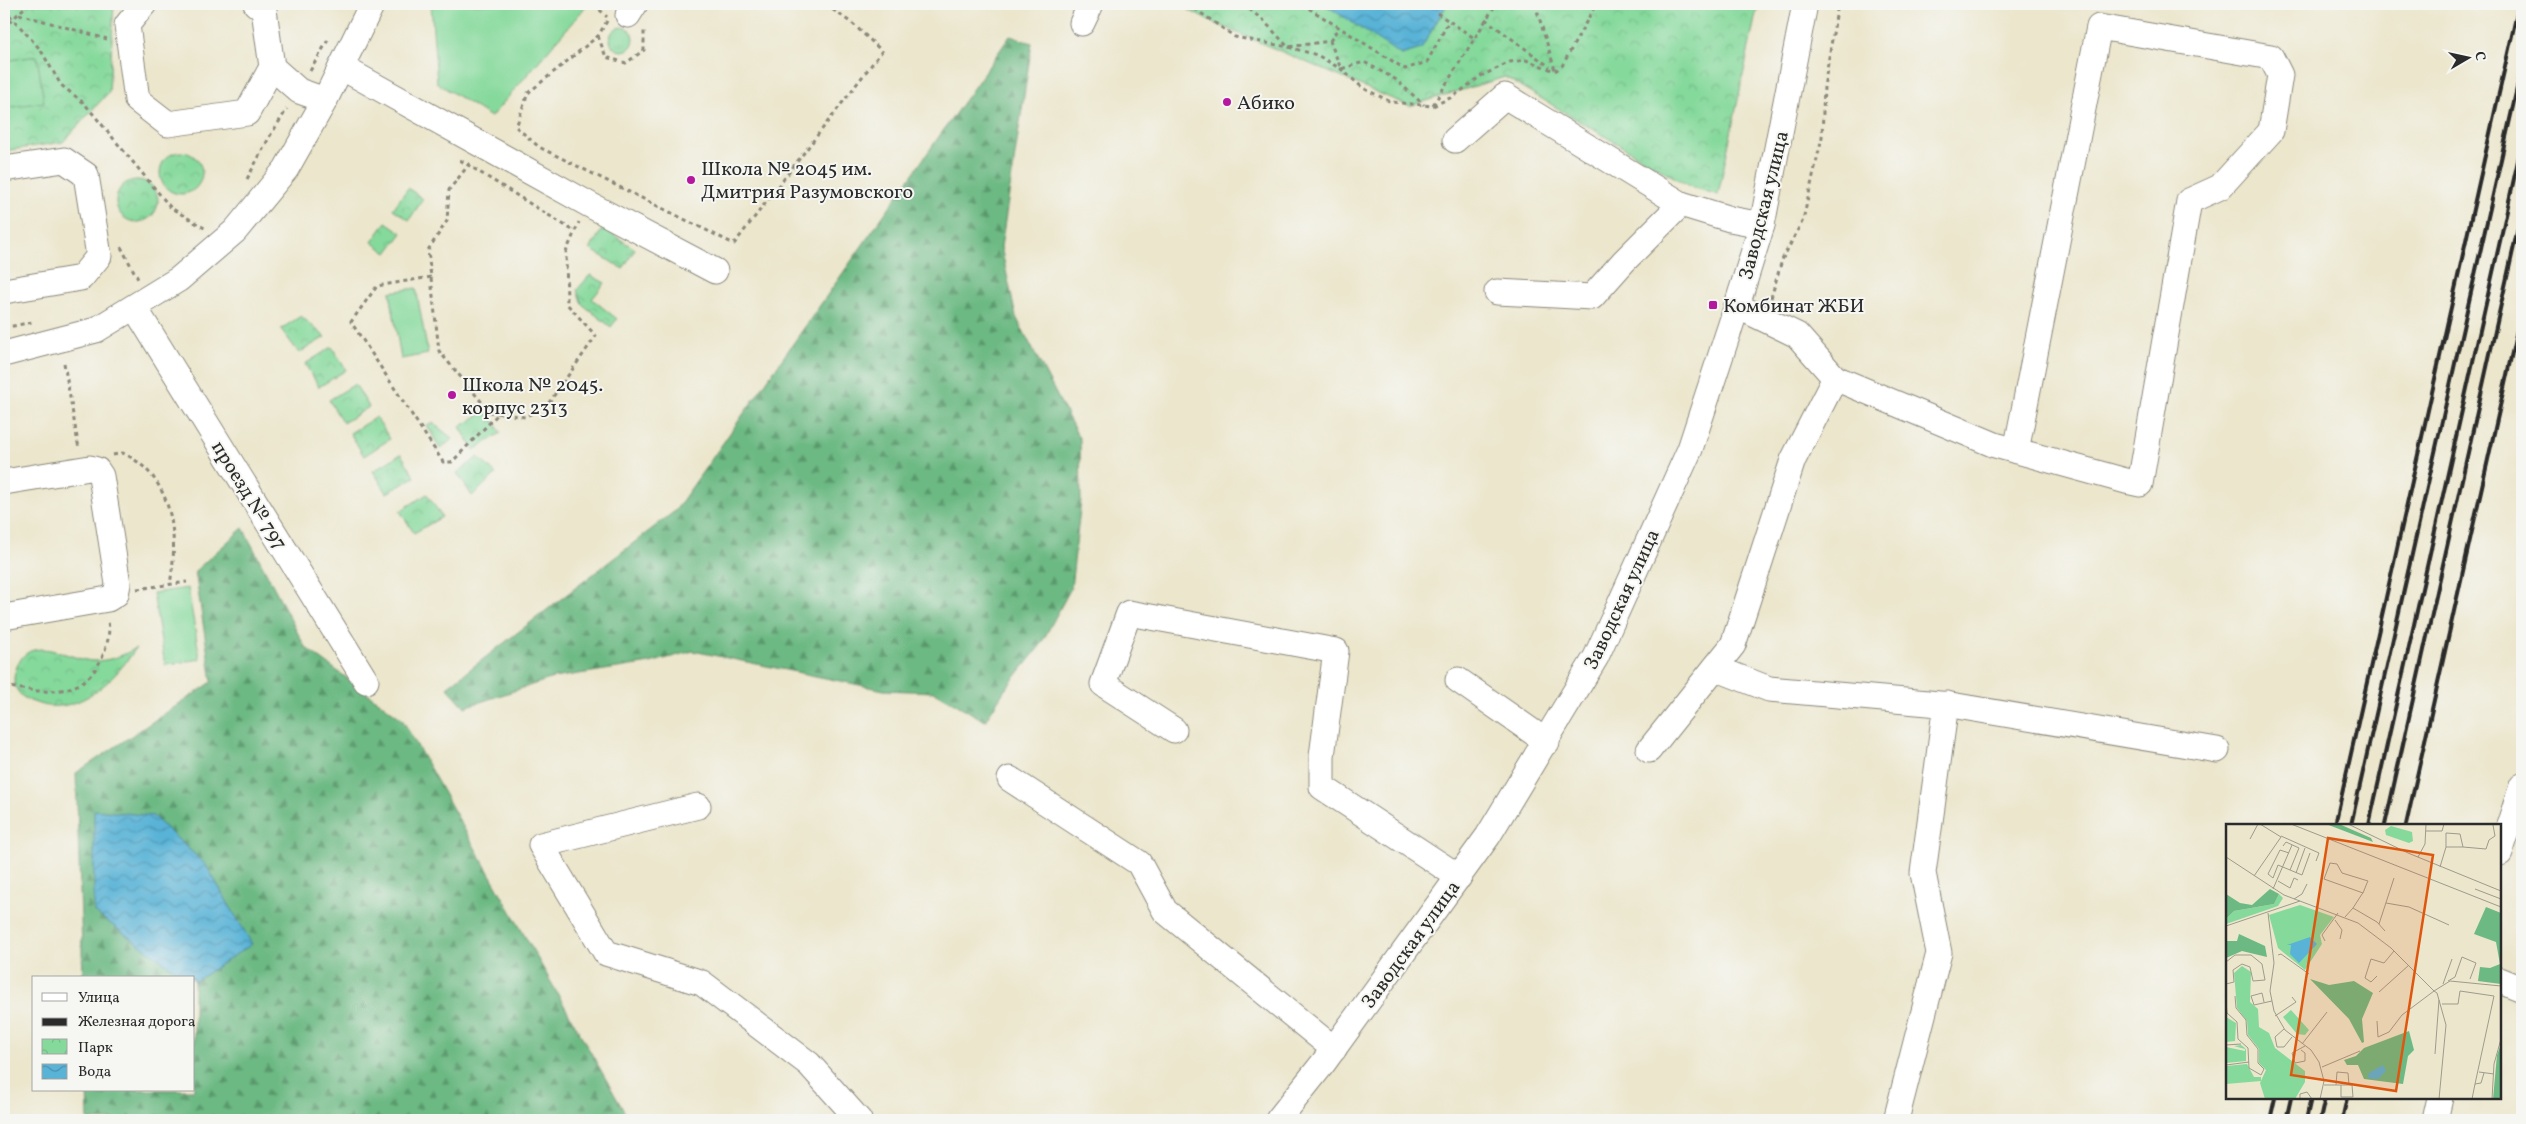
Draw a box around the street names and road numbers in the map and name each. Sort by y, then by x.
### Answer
street label: Заводская улица [1733,128,1797,283]
street label: проезд № 797 [204,436,293,556]
street label: Заводская улица [1578,525,1668,675]
street label: Заводская улица [1355,875,1468,1015]

